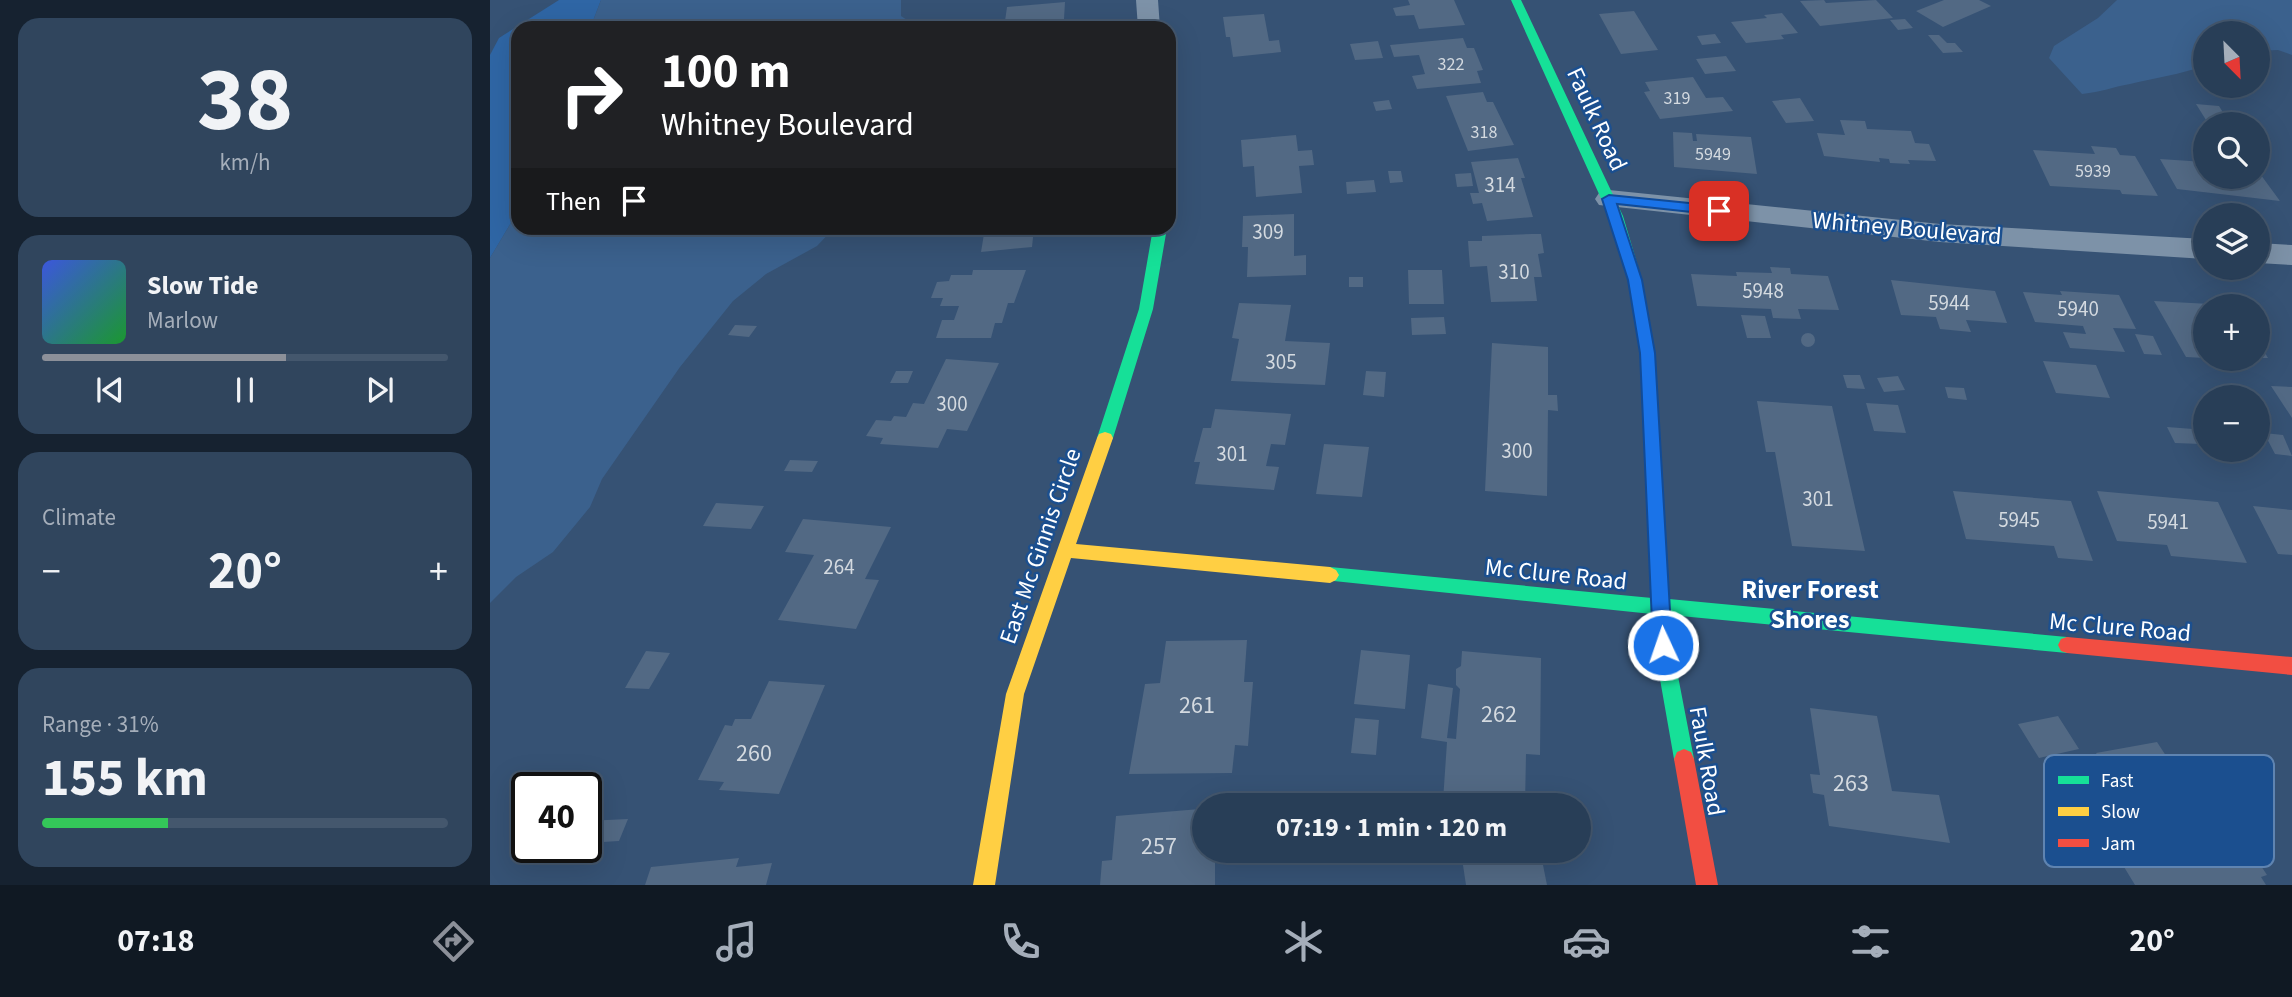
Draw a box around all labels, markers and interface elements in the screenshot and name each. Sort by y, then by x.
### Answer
north arrow [2193,21,2270,98]
map controls [2193,21,2270,462]
text: 38 [197,36,293,165]
text: 100 m [661,37,790,107]
icon: right [546,49,637,140]
house number: 322 [1438,52,1464,77]
street label: Faulk Road [1557,62,1636,177]
house number: 319 [1664,86,1690,111]
text: Whitney Boulevard [661,102,914,148]
button: search [2193,112,2270,189]
house number: 318 [1471,120,1497,145]
house number: 5949 [1695,142,1731,167]
text: km/h [219,146,271,179]
house number: 5939 [2075,159,2111,184]
house number: 314 [1484,170,1516,200]
pin [1689,181,1749,241]
icon: arrive [615,182,653,220]
text: Then [546,183,601,220]
icon: arrive [1700,192,1738,230]
street label: Whitney Boulevard [1811,203,2003,254]
button: layers [2193,203,2270,280]
house number: 309 [1252,217,1284,247]
house number: 310 [1498,257,1530,287]
text: Slow Tide [147,267,258,304]
house number: 5948 [1742,276,1784,306]
house number: 5944 [1928,288,1970,318]
house number: 5940 [2057,294,2099,324]
button: + [2193,294,2270,371]
text: Marlow [147,304,218,337]
house number: 305 [1265,347,1297,377]
icon: previous [91,371,129,409]
icon: pause [226,371,264,409]
icon: next [361,371,399,409]
button: − [2193,385,2270,462]
house number: 300 [936,389,968,419]
house number: 300 [1501,436,1533,466]
house number: 301 [1216,439,1248,469]
street label: East Mc Ginnis Circle [991,444,1090,649]
house number: 301 [1802,484,1834,514]
text: Climate [42,501,116,534]
house number: 5945 [1998,505,2040,535]
house number: 5941 [2147,507,2189,537]
text: 20° [208,535,282,609]
text: − [42,545,61,599]
text: + [429,545,448,599]
street label: Mc Clure Road [1483,550,1629,599]
house number: 264 [823,552,855,582]
district label: River Forest Shores [1741,571,1879,638]
street label: Mc Clure Road [2048,604,2192,651]
position arrow [1626,608,1700,682]
house number: 261 [1179,688,1215,723]
house number: 262 [1481,697,1517,732]
street label: Faulk Road [1680,704,1733,819]
text: Range · 31% [42,708,159,741]
house number: 260 [736,736,772,771]
text: 155 km [42,742,208,816]
legend [2044,755,2274,867]
house number: 263 [1833,766,1869,801]
text: Fast [2101,768,2134,795]
speed limit sign: 40 [511,772,602,863]
text: Slow [2101,799,2140,826]
text: 07:19 · 1 min · 120 m [1276,809,1507,846]
house number: 257 [1141,829,1177,864]
text: Jam [2101,831,2135,858]
icon: directions [429,917,478,966]
icon: music [712,917,761,966]
icon: phone [996,917,1045,966]
icon: climate [1279,917,1328,966]
icon: car [1562,917,1611,966]
icon: filters [1846,917,1895,966]
text: 07:18 [117,918,194,964]
text: 20° [2129,918,2175,964]

